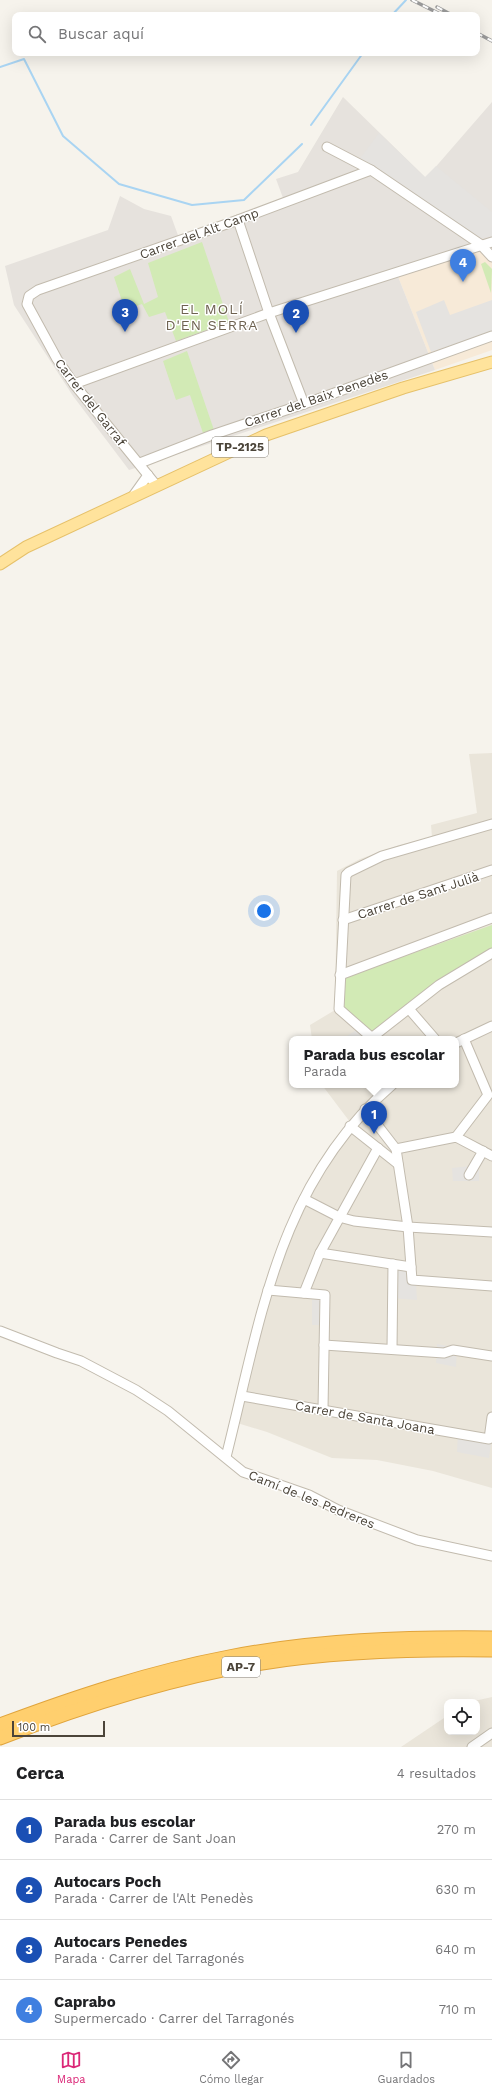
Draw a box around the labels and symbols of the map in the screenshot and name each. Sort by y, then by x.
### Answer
street label: Carrer del Alt Camp [138,205,261,262]
pin: 4 [450,249,476,282]
pin: 3 [112,299,138,332]
pin: 2 [283,300,309,333]
district label: EL MOLÍ D'EN SERRA [165,301,259,333]
street label: Carrer del Garraf [52,356,129,449]
street label: Carrer del Baix Penedès [242,367,390,430]
road number: TP-2125 [212,437,268,457]
street label: Carrer de Sant Julià [356,869,481,922]
your location [254,901,274,921]
pin: 1 [361,1101,387,1134]
street label: Carrer de Santa Joana [294,1398,437,1437]
street label: Camí de les Pedreres [246,1467,377,1532]
road number: AP-7 [222,1657,260,1677]
scale bar [12,1719,105,1738]

